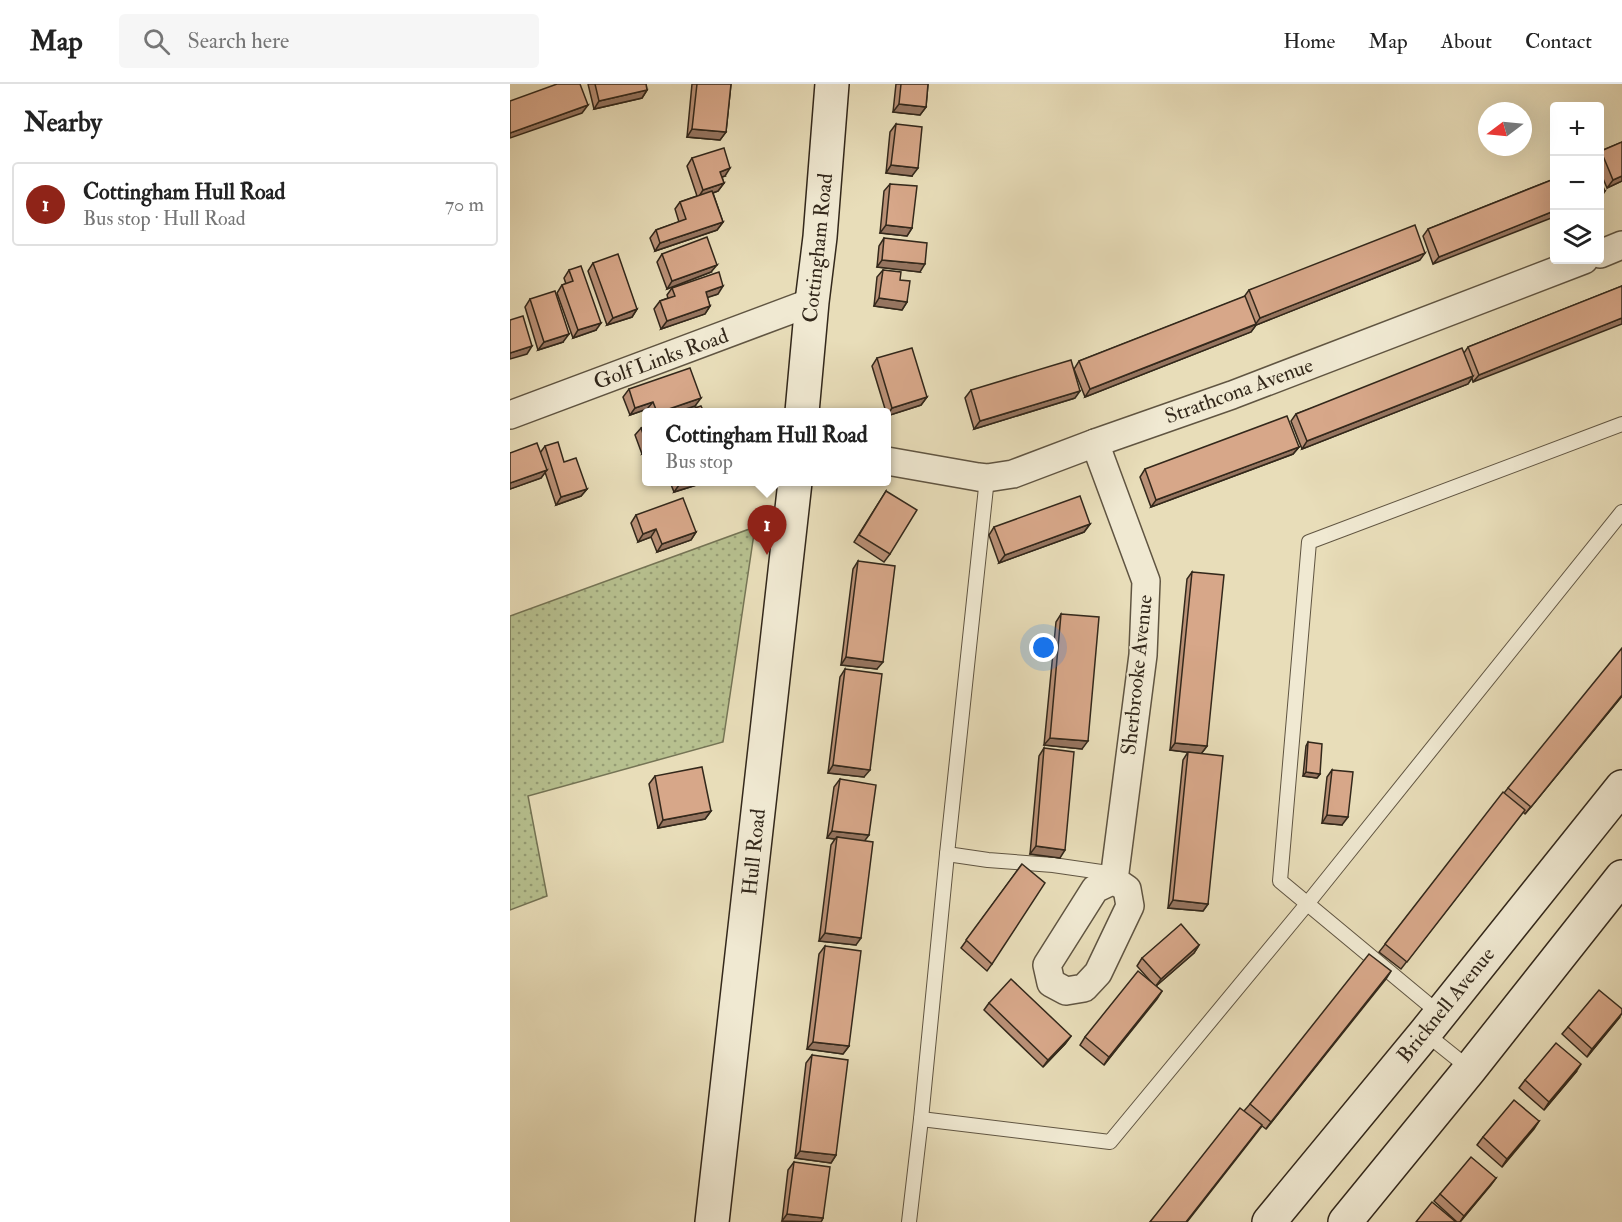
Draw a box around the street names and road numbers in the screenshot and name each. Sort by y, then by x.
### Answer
street label: Cottingham Road [797,171,839,324]
street label: Golf Links Road [590,322,733,396]
street label: Strathcona Avenue [1161,352,1317,430]
street label: Sherbrooke Avenue [1115,593,1159,757]
street label: Hull Road [736,807,772,897]
street label: Bricknell Avenue [1391,942,1501,1068]

